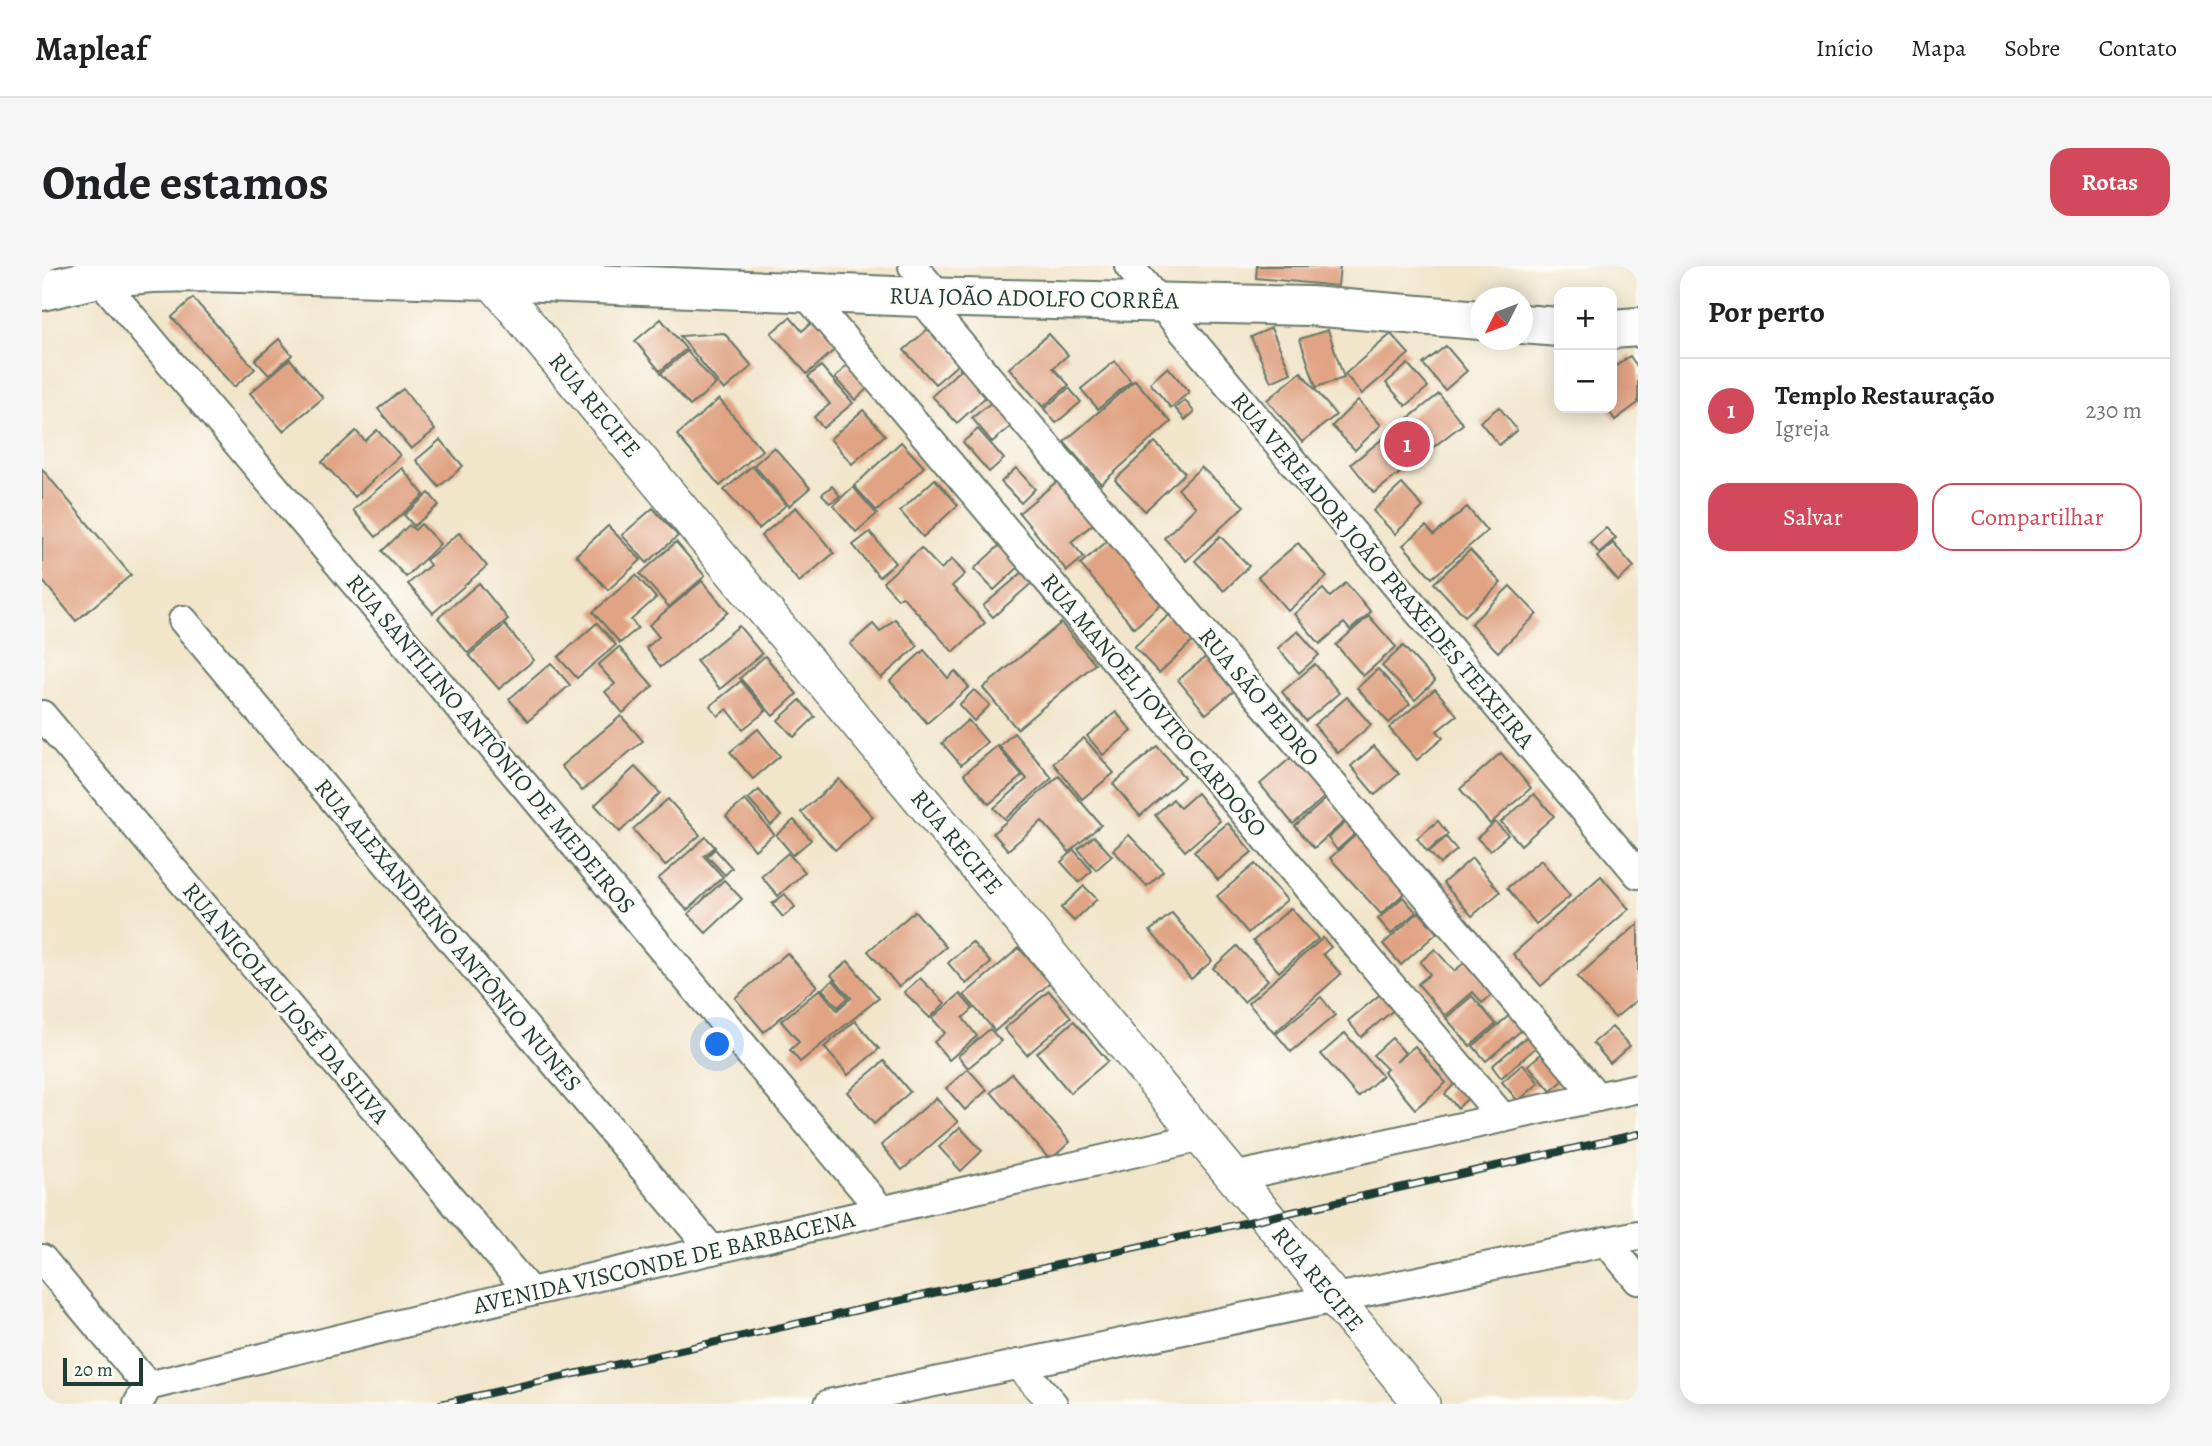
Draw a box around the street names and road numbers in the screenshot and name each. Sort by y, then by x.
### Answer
street label: RUA JOÃO ADOLFO CORRÊA [889,279,1180,317]
street label: RUA RECIFE [542,346,648,464]
street label: RUA VEREADOR JOÃO PRAXEDES TEIXEIRA [1224,385,1543,756]
street label: RUA MANOEL JOVITO CARDOSO [1034,566,1274,844]
street label: RUA SANTILINO ANTÔNIO DE MEDEIROS [339,567,643,921]
street label: RUA SÃO PEDRO [1191,621,1327,773]
street label: RUA ALEXANDRINO ANTÔNIO NUNES [307,772,589,1098]
street label: RUA RECIFE [904,783,1010,901]
street label: RUA NICOLAU JOSÉ DA SILVA [175,876,397,1131]
street label: AVENIDA VISCONDE DE BARBACENA [469,1202,859,1322]
street label: RUA RECIFE [1265,1220,1371,1338]

